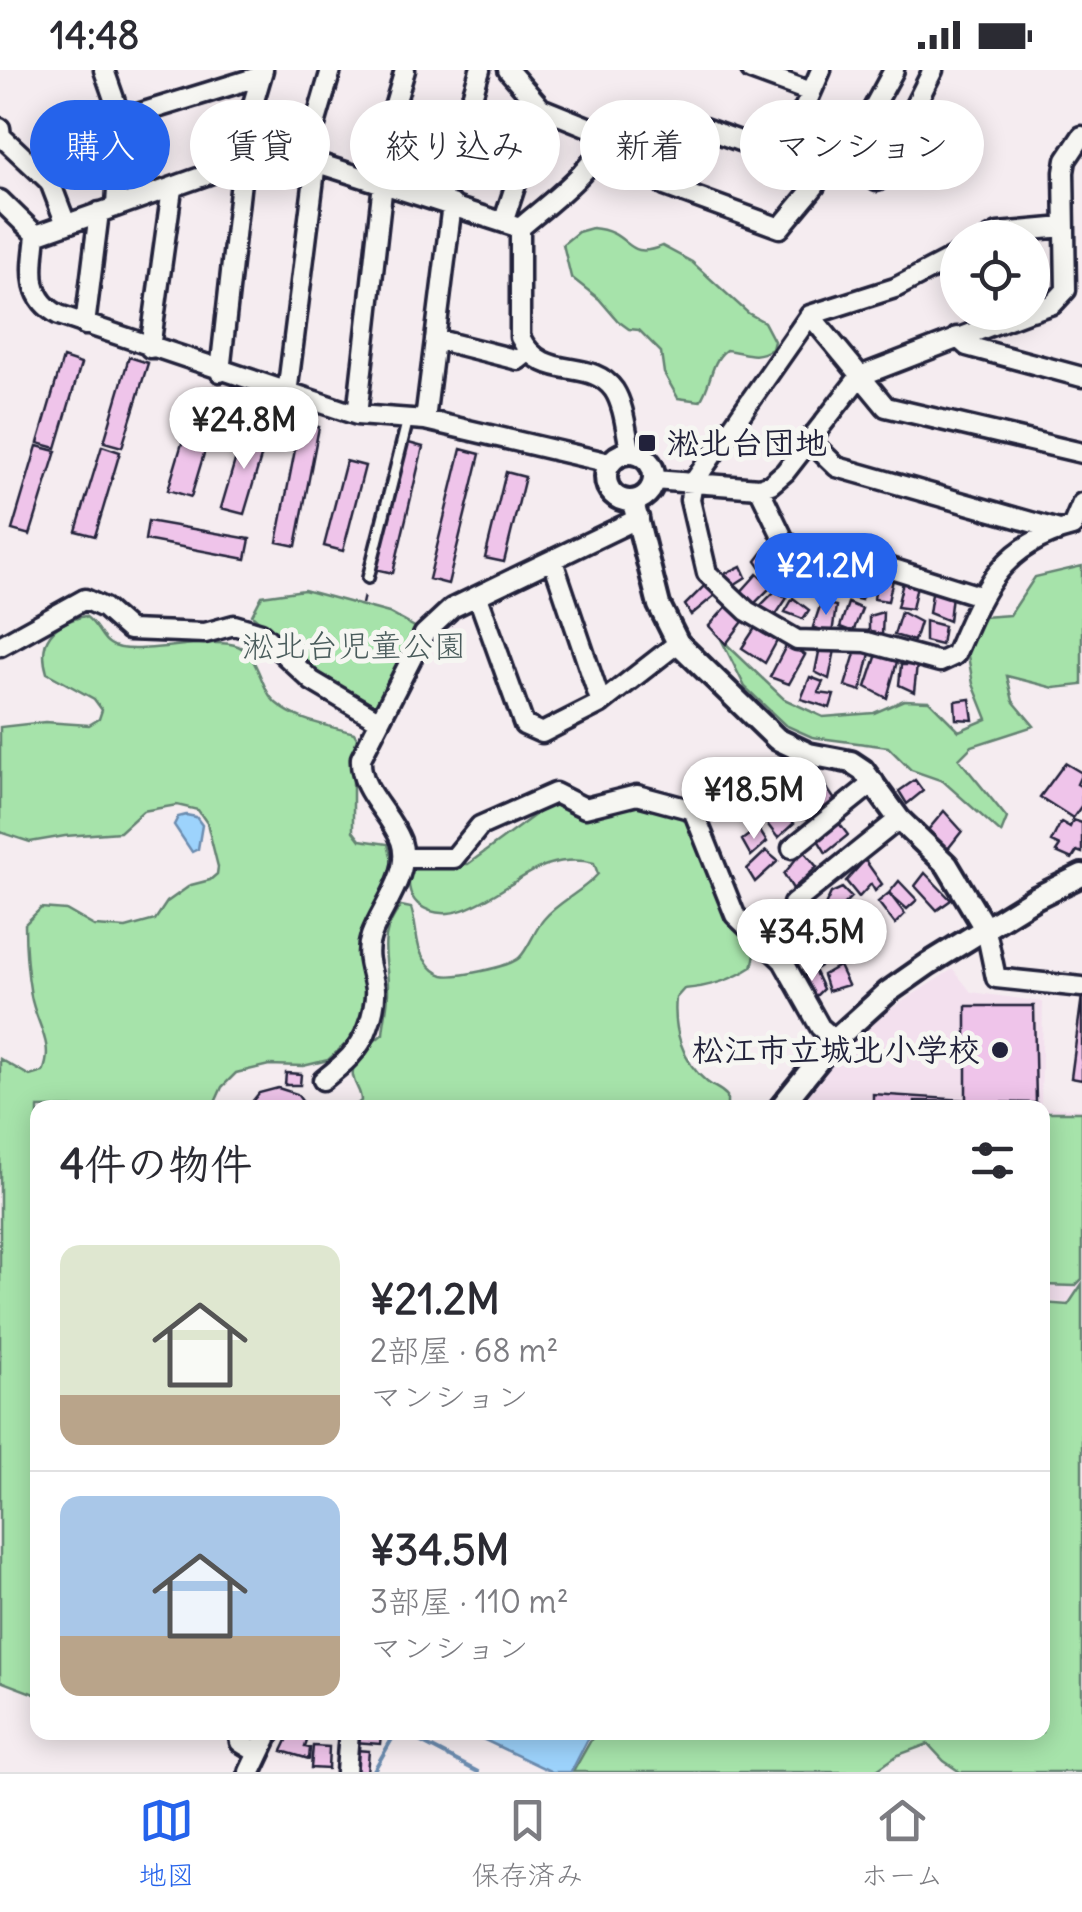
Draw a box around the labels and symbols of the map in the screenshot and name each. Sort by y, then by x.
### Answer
pin: ¥24.8M [163,387,325,472]
place label: 淞北台団地 [667,422,827,463]
marker: 淞北台団地 [636,432,658,454]
pin: ¥21.2M [745,533,907,618]
park label: 淞北台児童公園 [242,625,466,666]
pin: ¥18.5M [673,757,835,842]
pin: ¥34.5M [731,899,893,984]
place label: 松江市立城北小学校 [692,1029,980,1070]
marker: 松江市立城北小学校 [989,1039,1011,1061]

